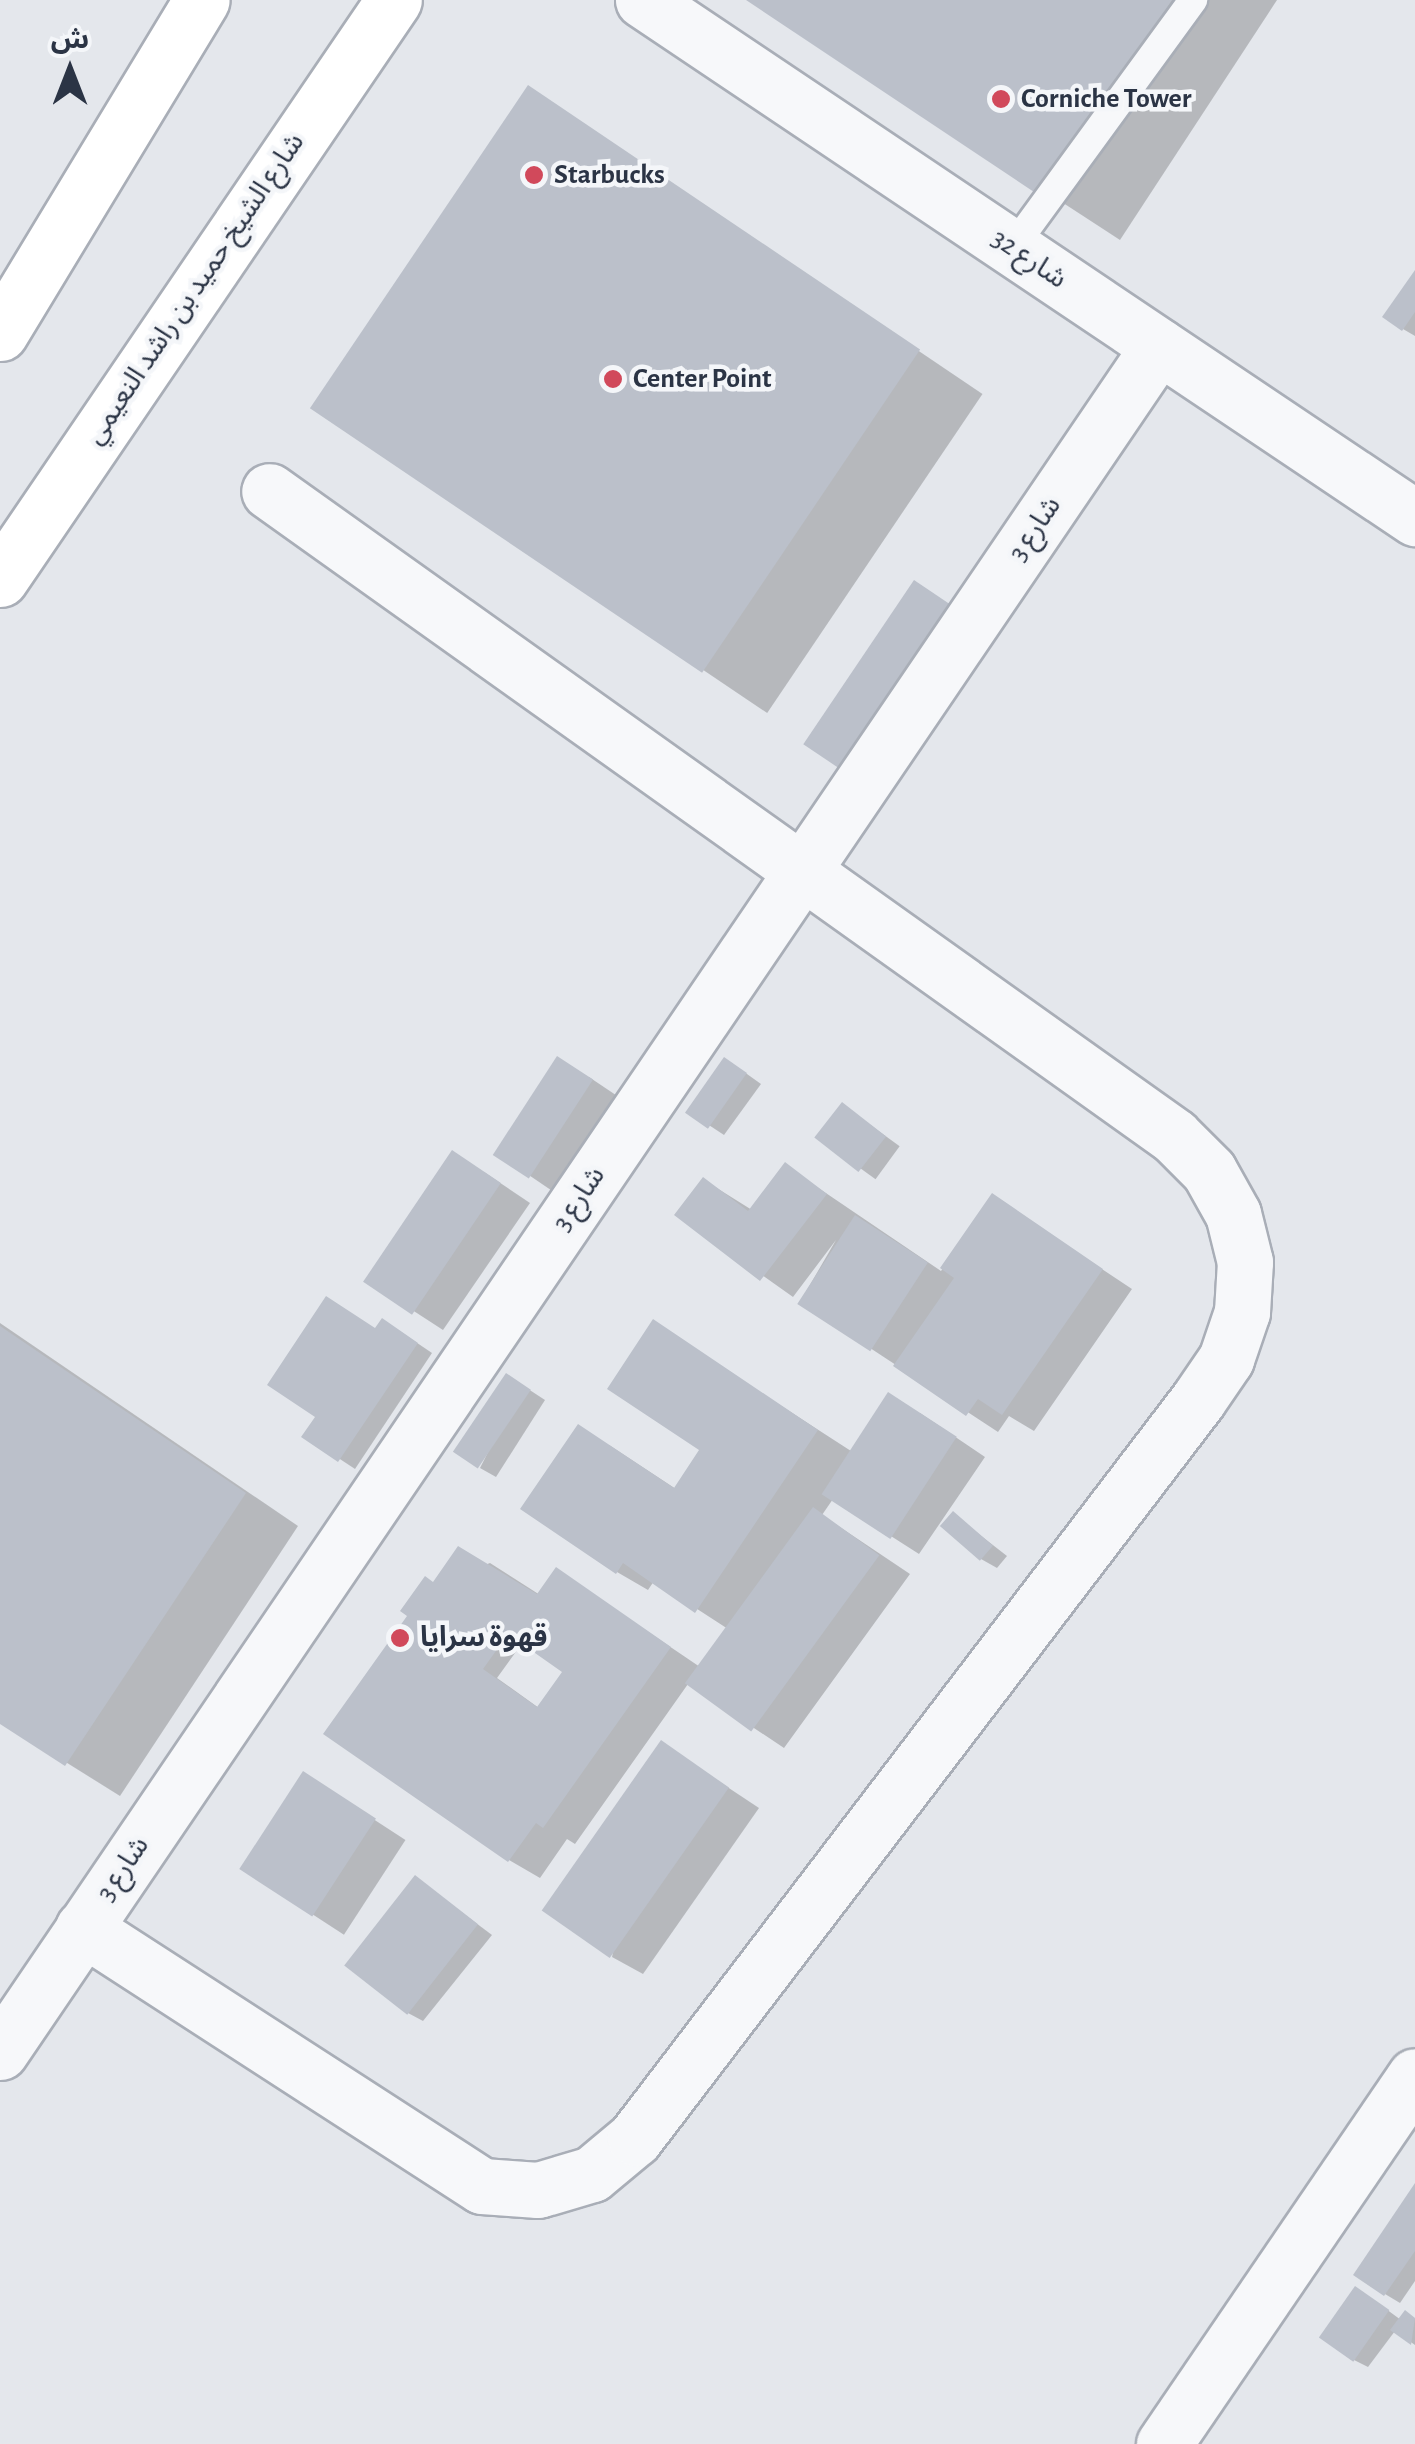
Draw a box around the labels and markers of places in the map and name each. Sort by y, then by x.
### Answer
place label: Corniche Tower [1021,82,1192,116]
marker: Corniche Tower [990,88,1012,110]
place label: Starbucks [554,158,665,192]
marker: Starbucks [523,164,545,186]
place label: Center Point [633,362,772,396]
marker: Center Point [602,368,624,390]
place label: قهوة سرايا [420,1621,547,1655]
marker: قهوة سرايا [389,1627,411,1649]

